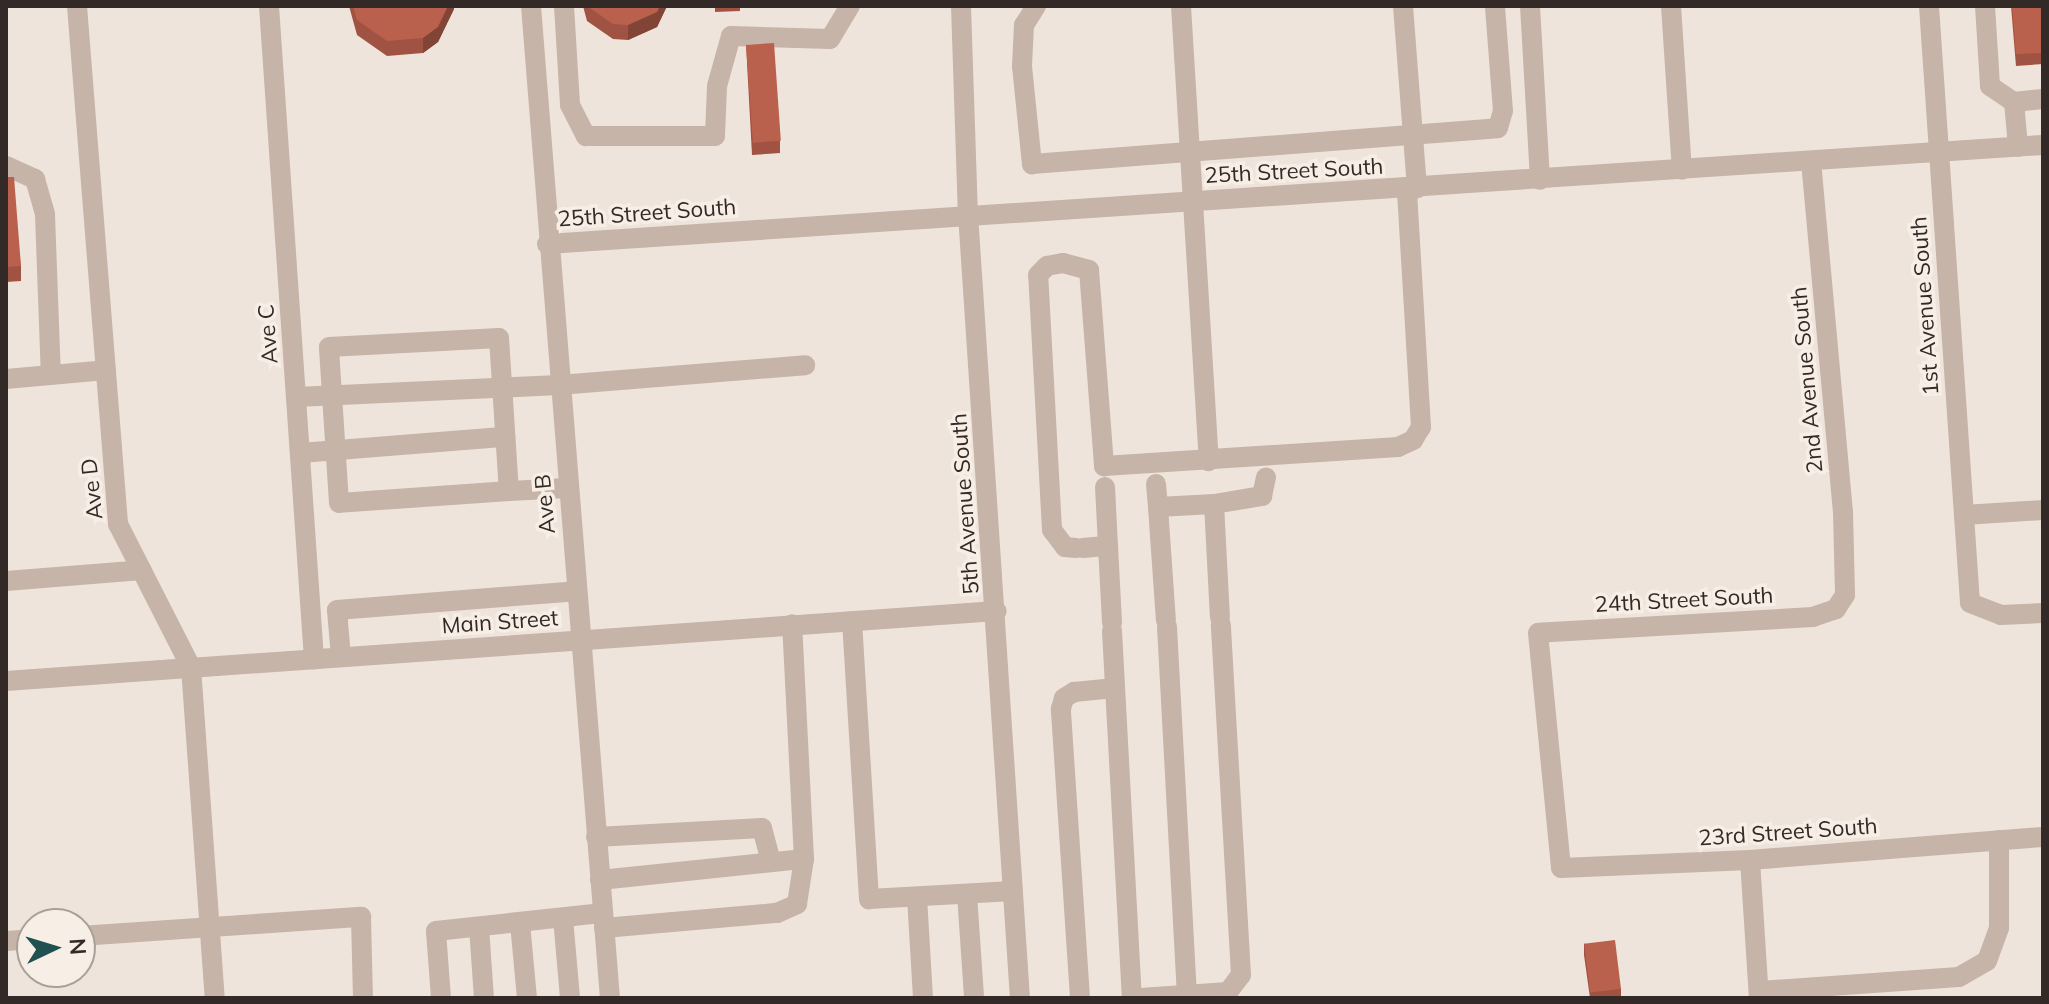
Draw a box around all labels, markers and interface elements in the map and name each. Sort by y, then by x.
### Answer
street label: 25th Street South [1204,153,1384,189]
street label: 25th Street South [557,194,737,232]
street label: 1st Avenue South [1906,216,1944,396]
street label: 2nd Avenue South [1786,286,1828,474]
street label: Ave C [253,303,283,365]
street label: 5th Avenue South [946,413,984,595]
street label: Ave D [76,457,108,521]
street label: Ave B [529,473,561,535]
street label: 24th Street South [1594,582,1774,618]
street label: Main Street [441,605,559,639]
street label: 23rd Street South [1698,813,1878,851]
north arrow [16,908,96,988]
text: N [63,937,92,956]

